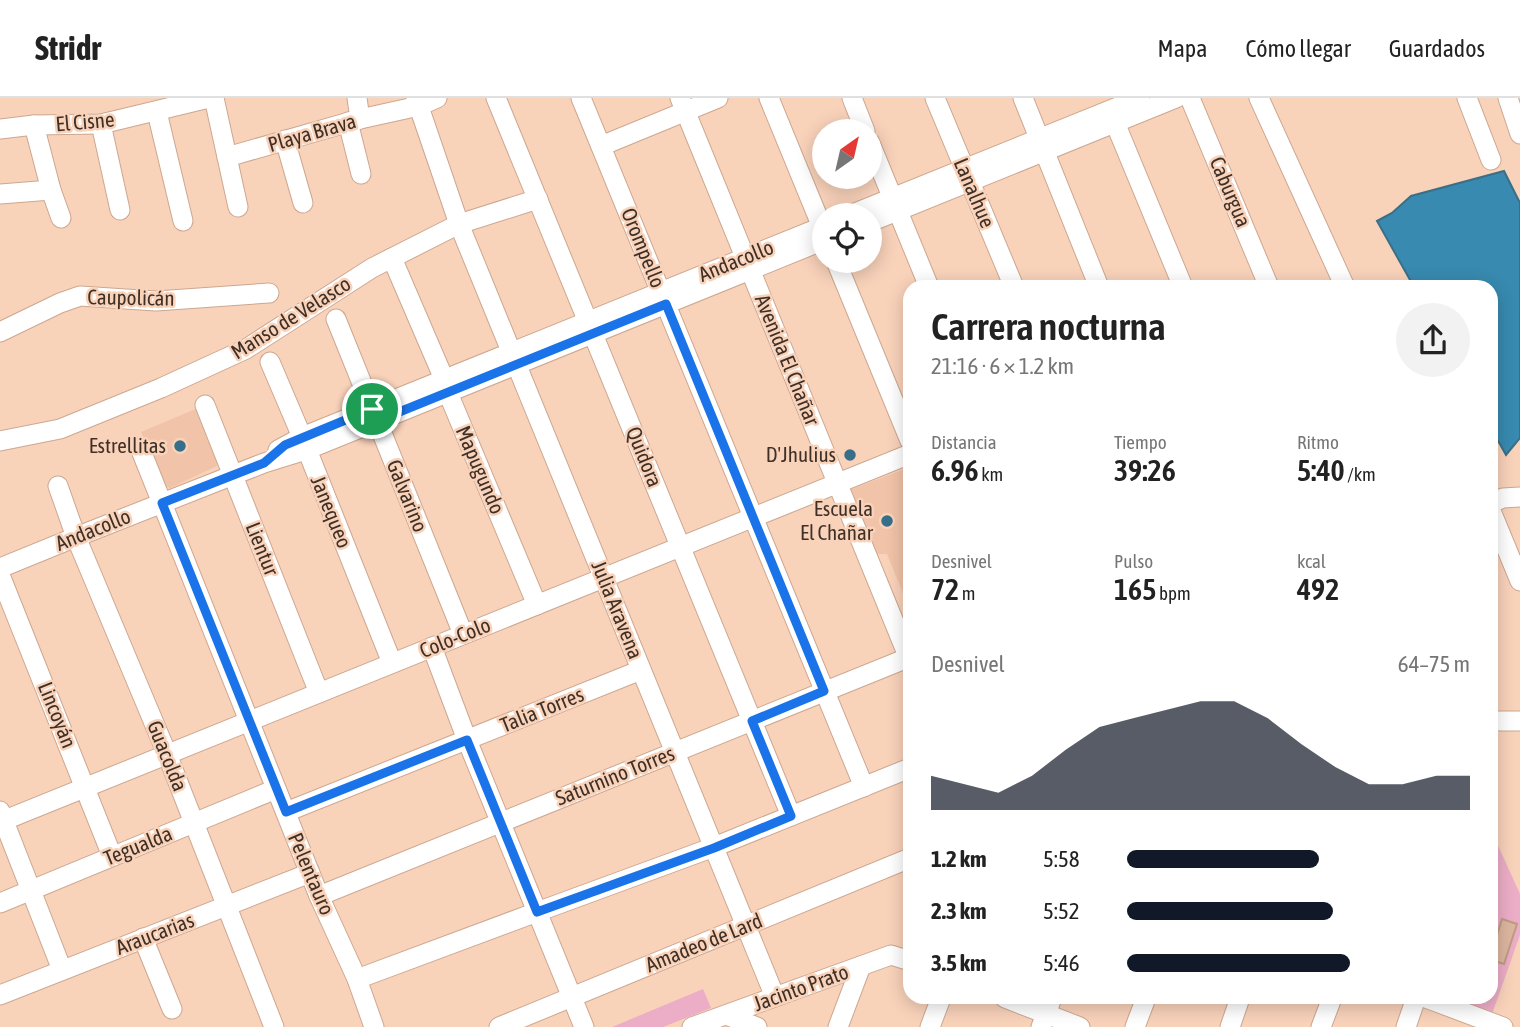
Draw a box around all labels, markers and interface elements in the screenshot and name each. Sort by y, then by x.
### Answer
text: Stridr [35,29,101,67]
text: Mapa [1158,35,1207,62]
text: Cómo llegar [1245,35,1351,62]
text: Guardados [1389,35,1485,62]
street label: El Cisne [55,106,115,136]
street label: Playa Brava [265,108,358,156]
north arrow [812,119,882,189]
map controls [812,119,882,273]
street label: Caburgua [1205,153,1256,230]
street label: Lanalhue [950,154,1000,231]
button: locate [812,203,882,273]
street label: Orompello [617,204,671,291]
street label: Andacollo [695,234,777,286]
street label: Manso de Velasco [226,271,355,363]
street label: Caupolicán [87,284,175,310]
street label: Avenida El Chañar [751,291,825,429]
button: share [1396,303,1470,377]
text: Carrera nocturna [931,305,1166,348]
text: 21:16 · 6 × 1.2 km [931,353,1074,379]
pin [342,379,402,439]
icon: arrive [353,390,391,428]
street label: Mapugundo [452,422,510,517]
street label: Quidora [622,423,668,490]
text: Distancia [931,431,996,453]
text: Tiempo [1114,431,1167,453]
text: Ritmo [1297,431,1339,453]
place label: Estrellitas [89,433,166,457]
marker: Estrellitas [172,438,188,454]
place label: D'Jhulius [766,442,836,466]
marker: D'Jhulius [842,447,858,463]
text: 6.96 [931,453,979,487]
text: 39:26 [1114,453,1176,487]
text: 5:40 [1297,453,1345,487]
street label: Galvarino [383,456,433,535]
text: km [979,463,1003,485]
text: /km [1345,463,1376,485]
street label: Janequeo [307,472,357,551]
place label: Escuela El Chañar [800,496,874,544]
street label: Andacollo [52,503,134,555]
marker: Escuela El Chañar [879,513,895,529]
street label: Lientur [241,519,285,579]
text: Desnivel [931,550,992,572]
text: Pulso [1114,550,1153,572]
text: kcal [1297,550,1326,572]
street label: Julia Aravena [587,557,648,662]
text: 72 [931,572,959,606]
text: 165 [1114,572,1156,606]
text: 492 [1297,572,1339,606]
text: m [959,582,976,604]
text: bpm [1156,582,1191,604]
street label: Colo-Colo [416,612,494,662]
text: Desnivel [931,651,1005,677]
text: 64–75 m [1398,651,1470,677]
street label: Lincoyán [34,678,82,751]
street label: Talia Torres [496,682,587,737]
street label: Guacolda [143,717,193,794]
street label: Saturnino Torres [552,740,678,810]
street label: Tegualda [100,821,175,870]
street label: Pelentauro [284,829,340,918]
text: 1.2 km [931,846,987,872]
text: 5:58 [1043,846,1080,872]
text: 2.3 km [931,898,987,924]
text: 5:52 [1043,898,1080,924]
street label: Araucarias [112,907,197,959]
street label: Amadeo de Lard [642,908,765,976]
text: 3.5 km [931,950,987,976]
text: 5:46 [1043,950,1080,976]
street label: Jacinto Prato [750,959,851,1015]

